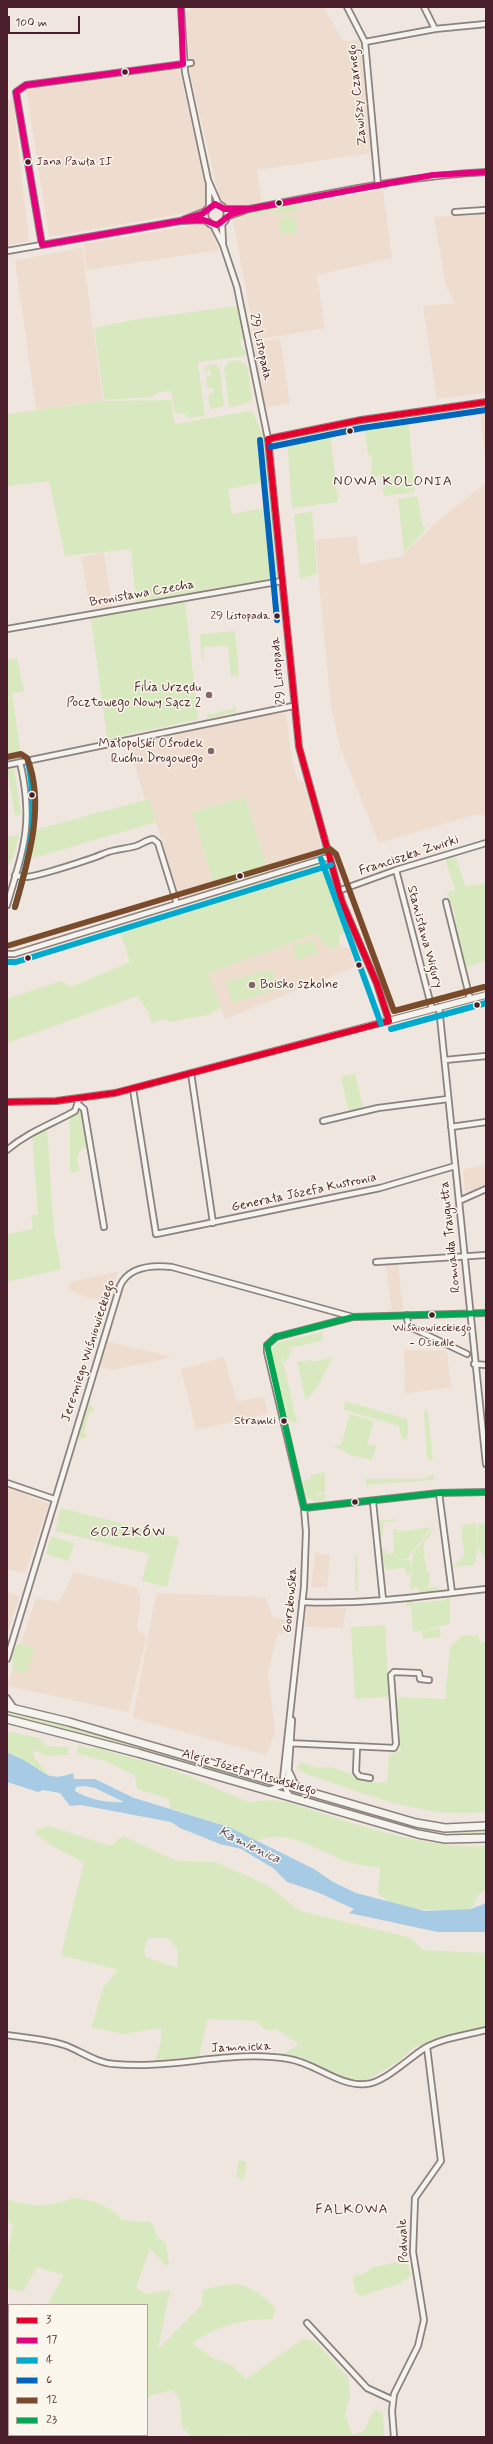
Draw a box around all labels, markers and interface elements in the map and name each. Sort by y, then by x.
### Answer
scale bar [10,8,82,34]
text: 100 m [15,15,47,31]
street label: Zawiszy Czarnego [345,44,371,146]
unlabelled marker [120,67,130,77]
place label: Jana Pawła II [36,155,112,169]
marker: Jana Pawła II [23,157,33,167]
unlabelled marker [274,198,284,208]
street label: 29 Listopada [245,312,275,382]
unlabelled marker [345,426,355,436]
district label: NOWA KOLONIA [336,474,450,490]
street label: Bronisława Czecha [88,577,196,611]
place label: 29 listopada [210,609,270,623]
marker: 29 listopada [272,611,282,621]
street label: 29 Listopada [268,636,290,706]
place label: Filia Urzędu Pocztowego Nowy Sącz 2 [66,680,201,711]
marker: Filia Urzędu Pocztowego Nowy Sącz 2 [204,690,214,700]
place label: Małopolski Ośrodek Ruchu Drogowego [99,736,203,767]
marker: Małopolski Ośrodek Ruchu Drogowego [206,746,216,756]
unlabelled marker [27,790,37,800]
street label: Franciszka Żwirki [357,833,461,879]
unlabelled marker [235,871,245,881]
street label: Stanisława Wigury [403,884,445,990]
unlabelled marker [23,953,33,963]
unlabelled marker [354,960,364,970]
place label: Boisko szkolne [260,977,338,993]
marker: Boisko szkolne [247,980,257,990]
unlabelled marker [472,1000,482,1010]
street label: Generała Józefa Kustronia [230,1170,378,1216]
street label: Romualda Traugutta [437,1180,465,1294]
street label: Jeremiego Wiśniowieckiego [59,1278,119,1424]
marker: Wiśniowieckiego - Osiedle [427,1310,437,1320]
place label: Wiśniowieckiego - Osiedle [393,1321,471,1349]
place label: Stramki [234,1414,276,1428]
marker: Stramki [279,1416,289,1426]
unlabelled marker [350,1497,360,1507]
district label: GORZKÓW [90,1525,166,1541]
street label: Gorzkowska [280,1567,302,1633]
street label: Aleje Józefa Piłsudskiego [180,1746,318,1800]
water label: Kamienica [215,1824,283,1868]
street label: Jamnicka [211,2039,271,2057]
district label: FALKOWA [317,2202,387,2218]
street label: Podwale [395,2218,413,2264]
legend [8,2304,148,2436]
text: 3 [46,2312,51,2328]
text: 17 [46,2332,57,2348]
text: 4 [46,2352,53,2368]
text: 6 [46,2372,52,2388]
text: 12 [46,2392,58,2408]
text: 23 [46,2412,57,2428]

